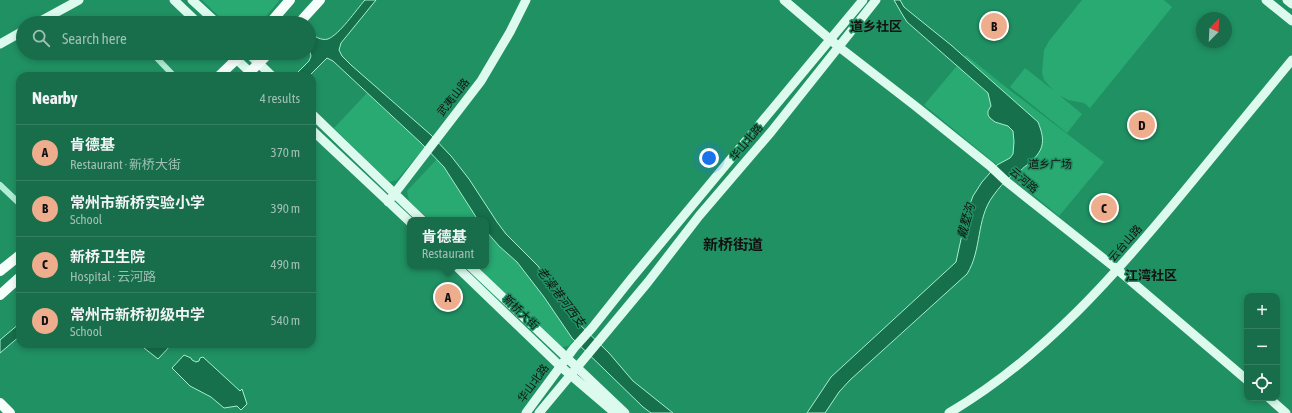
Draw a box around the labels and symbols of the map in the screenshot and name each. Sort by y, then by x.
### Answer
pin: B [981,11,1007,41]
north arrow [1196,12,1232,48]
district label: 道乡社区 [850,19,902,34]
street label: 武夷山路 [435,76,471,118]
pin: D [1129,110,1155,140]
street label: 华山北路 [727,121,765,163]
your location [699,148,719,168]
park label: 道乡广场 [1028,158,1072,170]
street label: 云河路 [1008,165,1040,195]
pin: C [1091,193,1117,223]
water label: 戴墅沟 [955,200,978,240]
street label: 云台山路 [1106,222,1144,264]
district label: 新桥街道 [703,236,763,253]
water label: 老澡港河西支 [534,264,589,332]
district label: 江湾社区 [1125,268,1177,283]
pin: A [435,282,461,312]
street label: 新桥大街 [501,292,541,332]
street label: 华山北路 [515,362,551,404]

